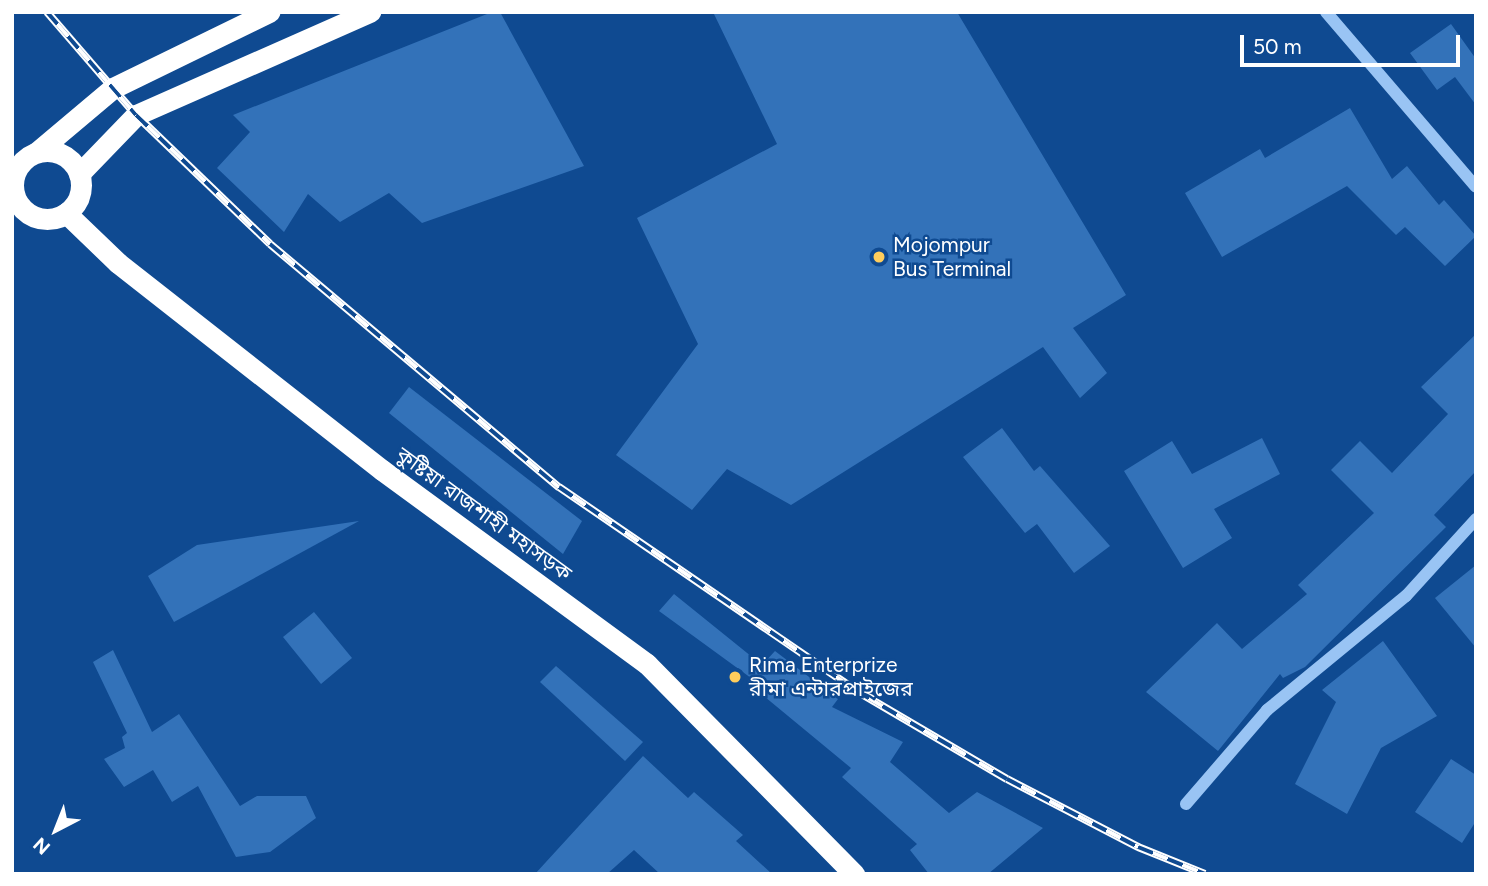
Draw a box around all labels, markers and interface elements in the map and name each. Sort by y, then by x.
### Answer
scale bar [1243,21,1464,65]
text: 50 m [1253,34,1302,59]
place label: Mojompur Bus Terminal [893,232,1011,282]
marker: Mojompur Bus Terminal [871,249,887,265]
street label: কুষ্টিয়া রাজশাহী মহাসড়ক [392,442,576,586]
place label: Rima Enterprize রীমা এন্টারপ্রাইজের [749,652,913,702]
marker: Rima Enterprize রীমা এন্টারপ্রাইজের [727,669,743,685]
north arrow [21,795,91,865]
text: N [28,833,55,859]

